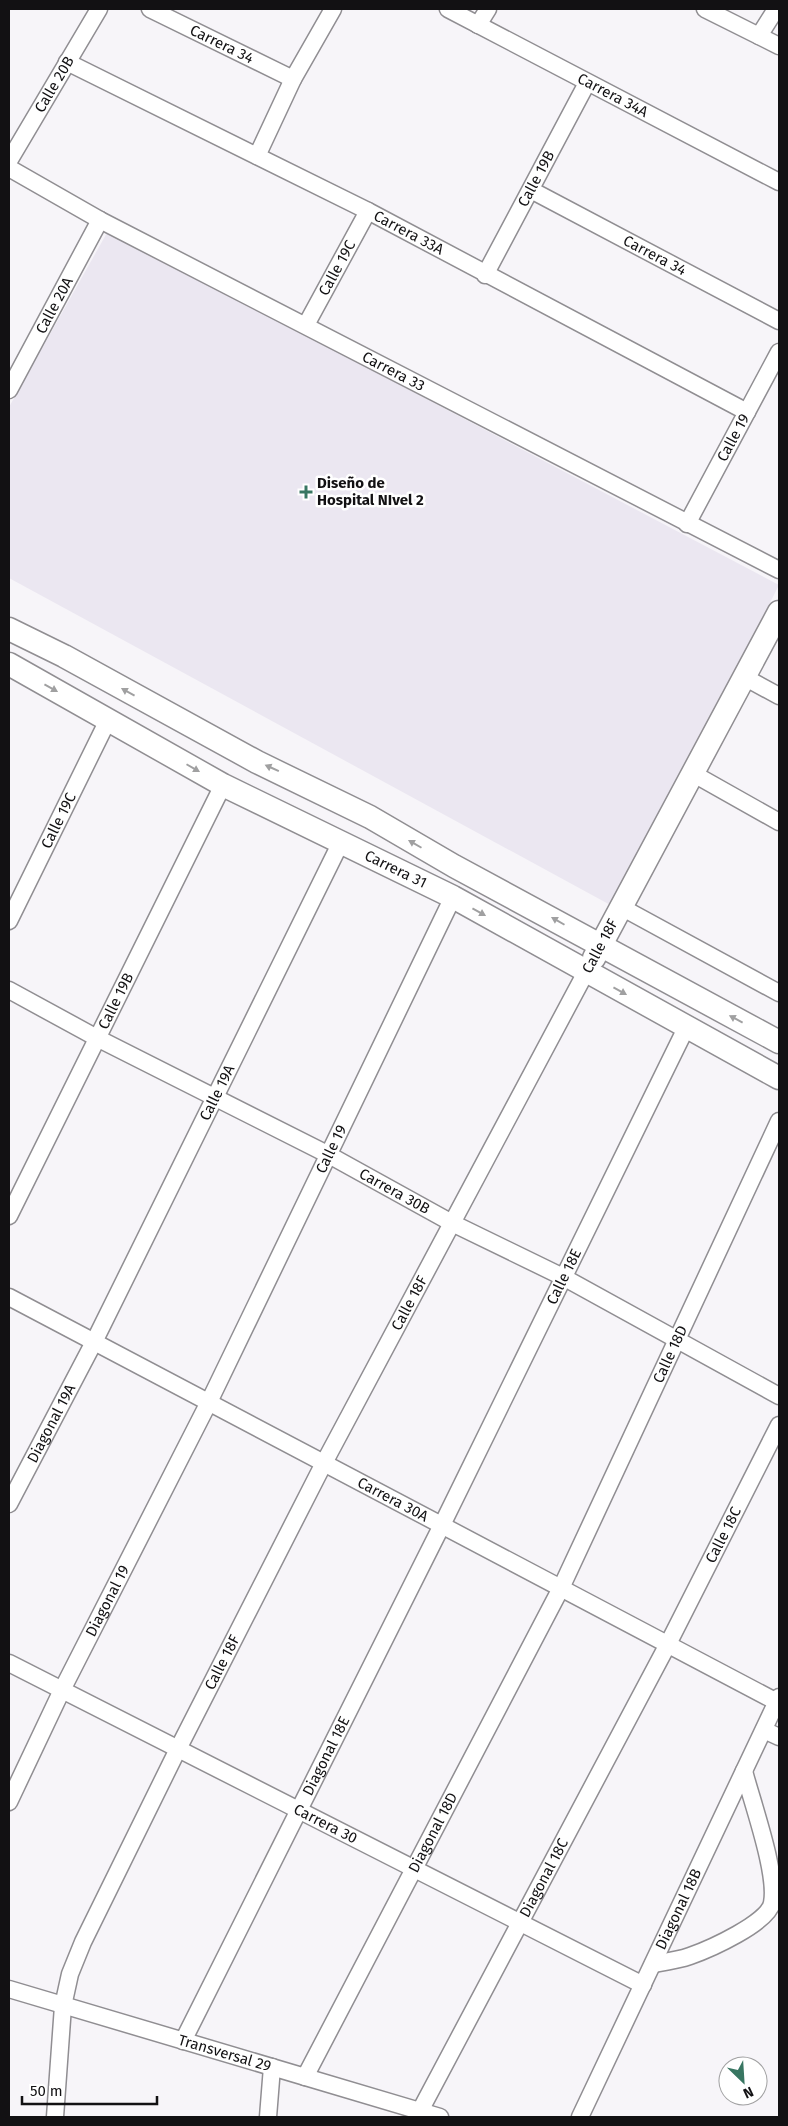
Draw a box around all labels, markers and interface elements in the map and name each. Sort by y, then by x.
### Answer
street label: Carrera 34 [187,21,257,67]
street label: Calle 20B [31,53,78,116]
street label: Carrera 34A [574,69,652,121]
street label: Calle 19B [514,148,558,210]
street label: Carrera 33A [371,207,447,259]
street label: Carrera 34 [620,231,689,279]
street label: Calle 19C [315,237,360,299]
street label: Calle 20A [32,274,77,337]
street label: Carrera 33 [359,348,428,395]
street label: Calle 19 [713,411,753,465]
place label: Diseño de Hospital NIvel 2 [317,474,424,509]
marker: Diseño de Hospital NIvel 2 [299,485,313,499]
one-way arrow [44,684,59,692]
one-way arrow [121,688,135,697]
one-way arrow [185,764,200,772]
one-way arrow [265,764,279,772]
street label: Calle 19C [37,789,80,851]
one-way arrow [408,840,423,848]
street label: Carrera 31 [362,846,430,892]
one-way arrow [472,907,485,916]
street label: Calle 18F [578,916,622,976]
one-way arrow [551,917,566,925]
street label: Calle 19B [94,970,137,1032]
one-way arrow [613,987,628,995]
one-way arrow [729,1015,744,1023]
street label: Calle 19A [196,1061,239,1124]
street label: Calle 19 [312,1122,351,1176]
street label: Carrera 30B [356,1164,433,1218]
street label: Calle 18E [543,1246,585,1308]
street label: Calle 18F [387,1273,431,1334]
street label: Calle 18D [649,1322,691,1386]
street label: Diagonal 19A [23,1381,79,1466]
street label: Carrera 30A [354,1473,432,1526]
street label: Calle 18C [702,1503,745,1566]
street label: Diagonal 19 [82,1562,133,1640]
street label: Calle 18F [201,1632,244,1693]
street label: Diagonal 18E [299,1713,353,1798]
street label: Diagonal 18D [405,1789,461,1876]
street label: Carrera 30 [291,1800,360,1847]
street label: Diagonal 18C [516,1835,572,1920]
street label: Diagonal 18B [652,1866,705,1952]
street label: Transversal 29 [176,2031,273,2075]
north arrow [718,2056,768,2106]
scale bar [22,2074,158,2106]
text: 50 m [30,2082,63,2100]
text: N [740,2083,756,2102]

